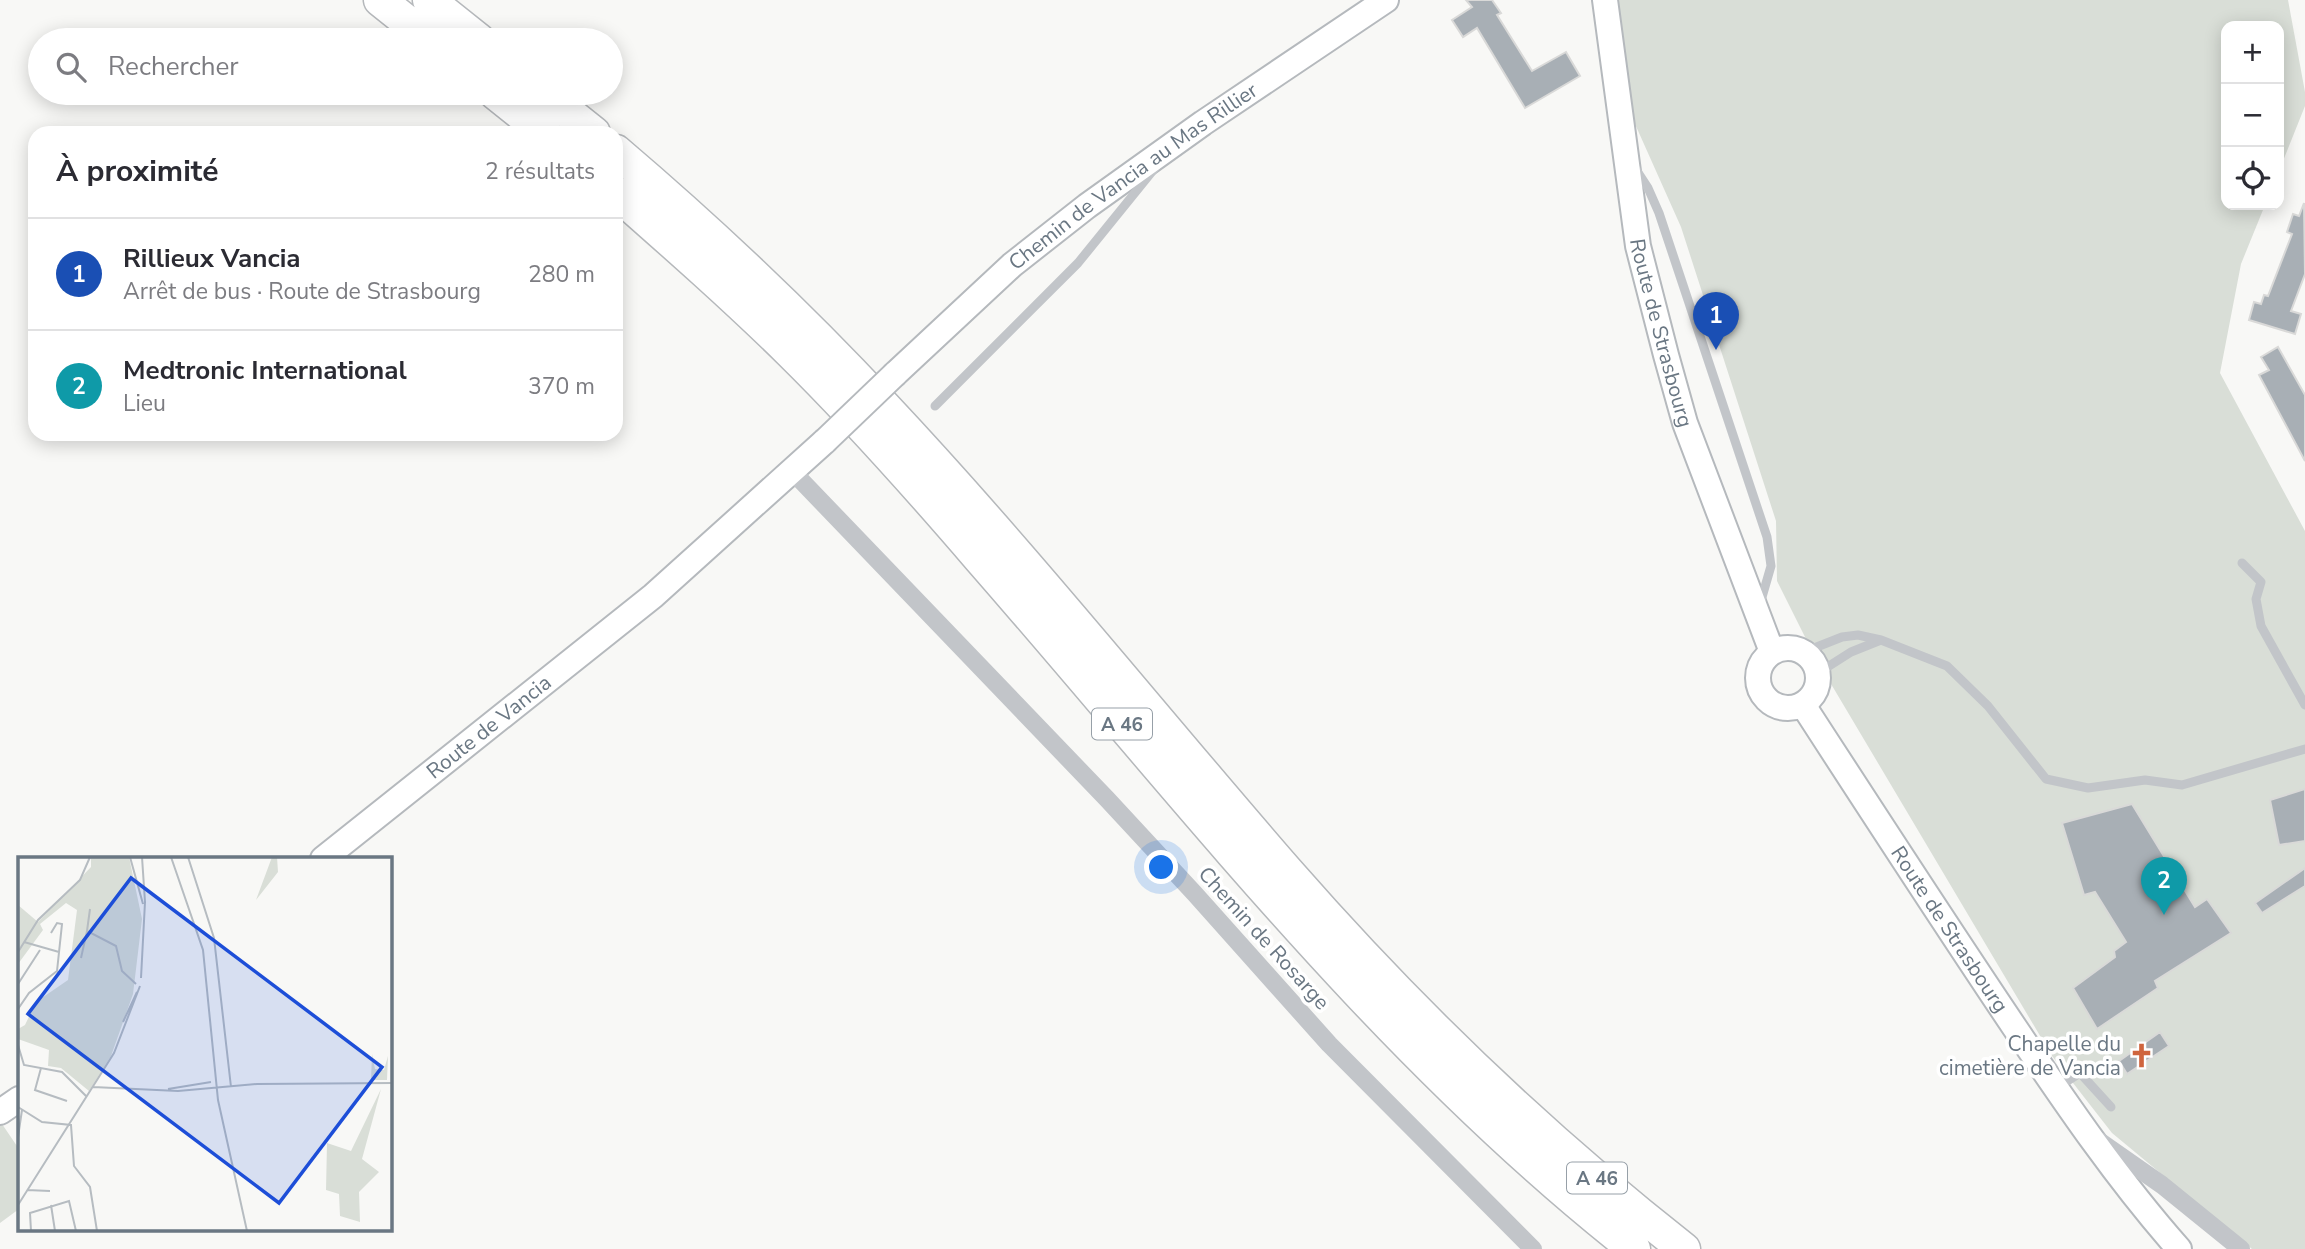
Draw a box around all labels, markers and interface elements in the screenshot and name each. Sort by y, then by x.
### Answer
map controls [2221,21,2284,210]
button: + [2221,21,2284,84]
search box [28,28,623,105]
icon: search [52,48,90,86]
text: Rechercher [108,49,239,84]
street label: Chemin de Vancia au Mas Rillier [1003,76,1263,276]
button: − [2221,84,2284,147]
button: locate [2221,147,2284,210]
text: À proximité [56,151,218,192]
text: 2 résultats [485,156,595,187]
street label: Route de Strasbourg [1623,237,1700,430]
text: Rillieux Vancia [123,241,301,276]
text: 1 [72,259,86,290]
text: 280 m [528,259,595,290]
text: Arrêt de bus · Route de Strasbourg [123,276,481,307]
pin: 1 [1693,292,1739,350]
text: Medtronic International [123,353,407,388]
text: 2 [72,371,86,402]
text: 370 m [528,371,595,402]
text: Lieu [123,388,166,419]
street label: Route de Vancia [421,669,557,785]
road number: A 46 [1092,708,1152,740]
street label: Route de Strasbourg [1884,841,2015,1018]
your location [1144,850,1178,884]
inset map [18,857,392,1232]
pin: 2 [2141,857,2187,915]
street label: Chemin de Rosarge [1192,860,1336,1016]
place label: Chapelle du cimetière de Vancia [1939,1030,2121,1082]
church icon: Chapelle du cimetière de Vancia [2127,1042,2155,1070]
road number: A 46 [1567,1162,1627,1194]

